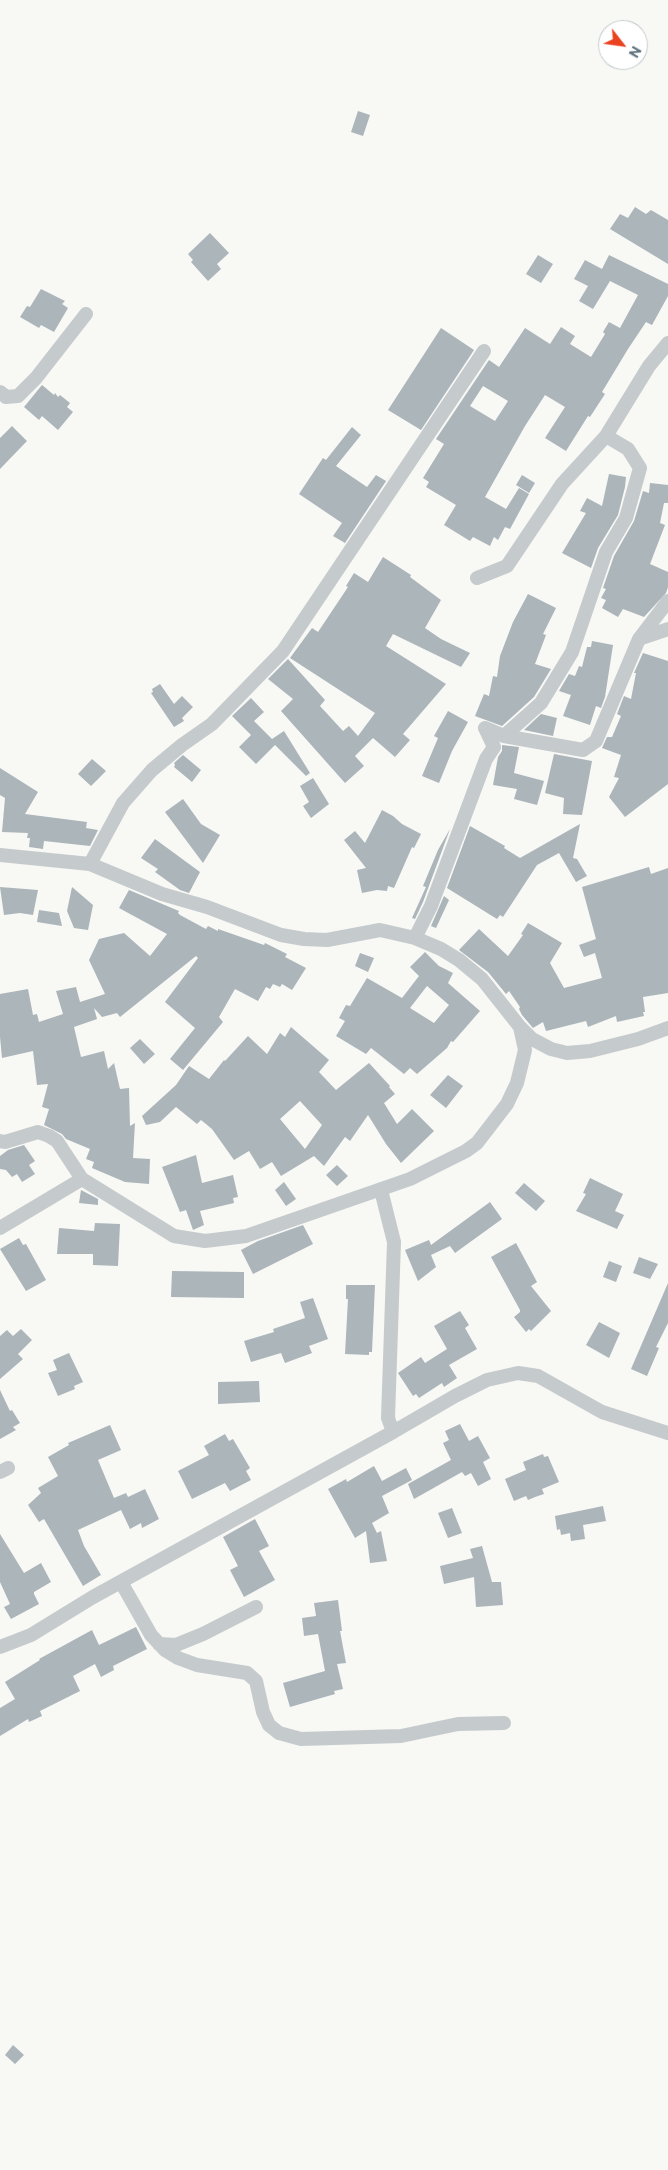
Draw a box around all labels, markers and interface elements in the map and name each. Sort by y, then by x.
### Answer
north arrow [598,20,648,70]
text: N [626,43,646,61]

